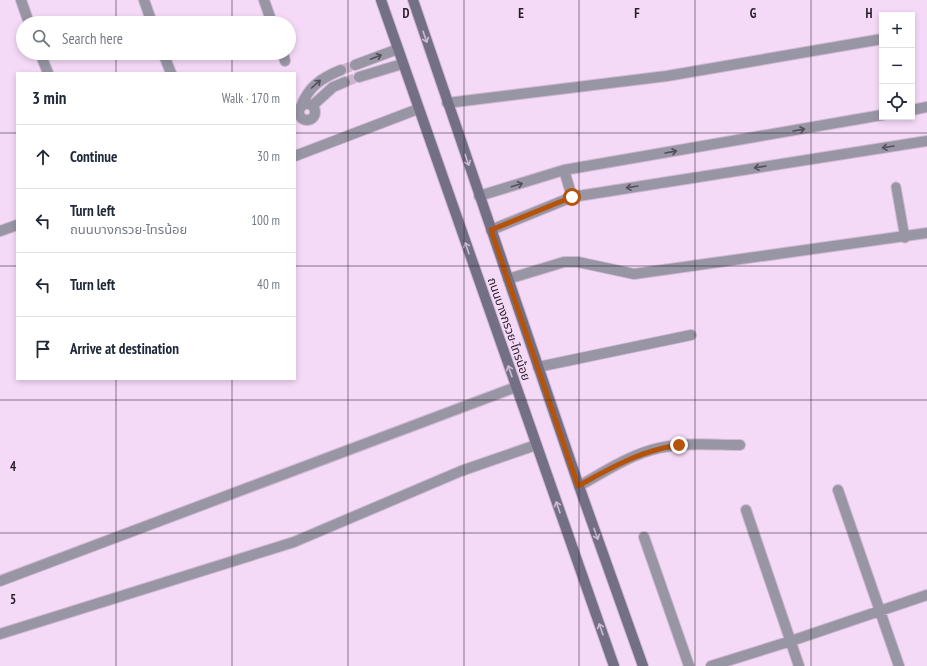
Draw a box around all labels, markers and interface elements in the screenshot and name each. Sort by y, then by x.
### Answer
text: D [403,5,410,22]
text: E [518,5,524,22]
text: F [634,5,640,22]
text: G [750,5,757,22]
text: H [866,5,873,22]
map controls [879,12,915,120]
button: + [879,12,915,48]
search box [16,16,296,60]
icon: search [30,27,52,49]
text: Search here [62,29,123,48]
one-way arrow [422,30,429,43]
button: − [879,48,915,84]
one-way arrow [370,52,382,60]
one-way arrow [311,79,321,88]
button: locate [879,84,915,120]
text: 3 min [32,87,66,109]
text: Walk · 170 m [222,90,280,107]
one-way arrow [792,125,805,133]
one-way arrow [882,143,895,151]
icon: ahead [32,146,54,168]
text: Continue [70,147,117,166]
text: 30 m [257,148,280,165]
one-way arrow [664,148,677,156]
one-way arrow [464,153,471,166]
one-way arrow [754,163,767,171]
one-way arrow [510,181,523,188]
one-way arrow [626,184,639,192]
route start [563,188,581,206]
text: Turn left [70,201,115,220]
icon: left [32,210,54,232]
text: 100 m [251,212,280,229]
text: ถนนบางกรวย-ไทรน้อย [70,221,187,238]
one-way arrow [463,242,470,255]
icon: left [32,274,54,296]
text: Turn left [70,275,115,294]
street label: ถนนบางกรวย-ไทรน้อย [485,275,534,382]
text: 40 m [257,276,280,293]
icon: arrive [32,338,54,360]
text: Arrive at destination [70,339,179,358]
one-way arrow [505,365,513,377]
route end [670,436,688,454]
text: 4 [10,458,17,475]
one-way arrow [553,501,561,513]
one-way arrow [593,528,600,541]
text: 5 [10,591,16,608]
one-way arrow [597,623,604,636]

